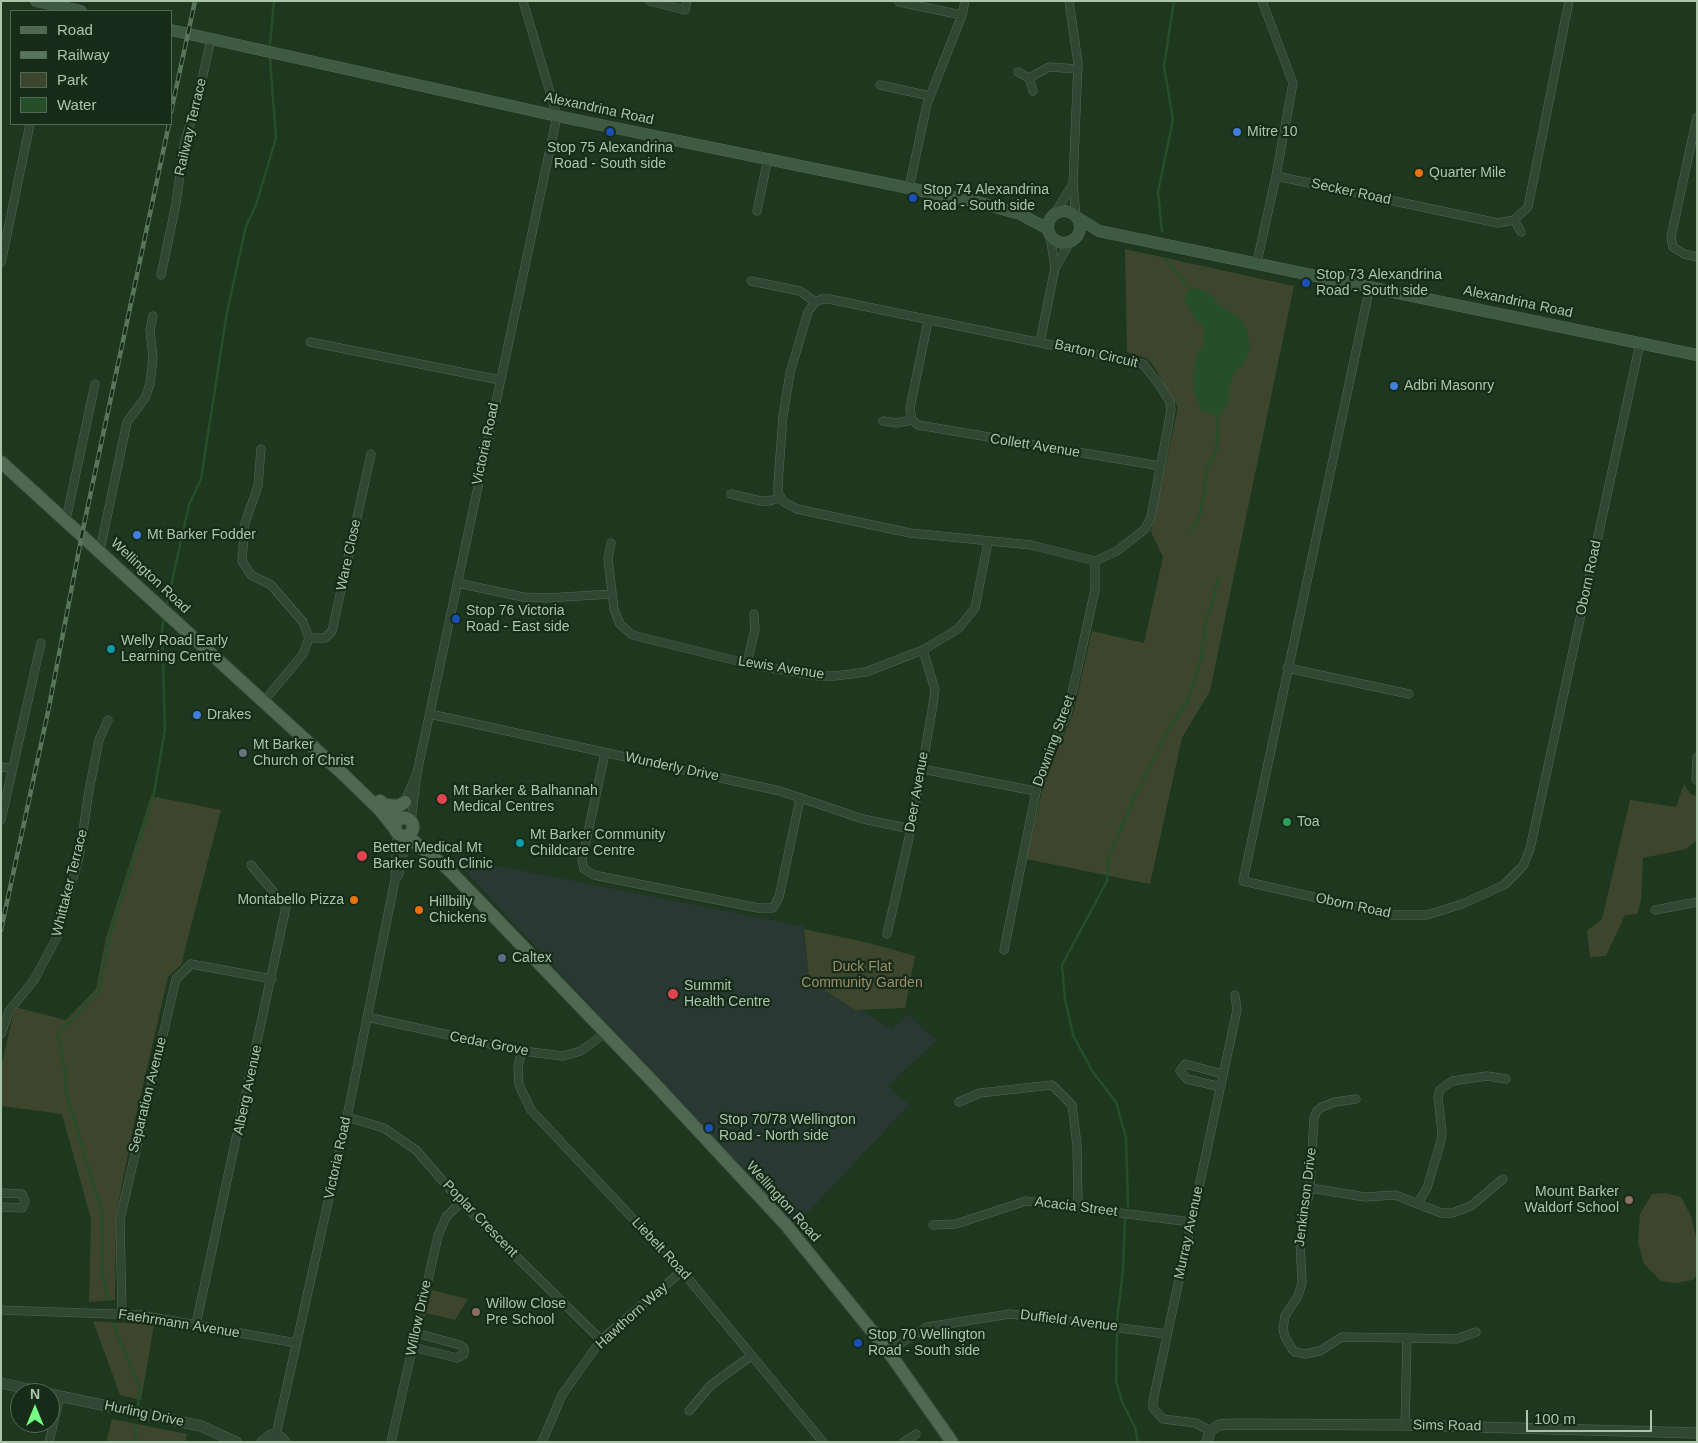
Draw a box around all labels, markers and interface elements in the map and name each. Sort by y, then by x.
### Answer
legend [10,10,172,125]
text: Road [57,21,93,38]
text: Railway [57,46,110,63]
text: Park [57,71,88,88]
street label: Railway Terrace [172,77,210,177]
street label: Alexandrina Road [543,89,655,129]
text: Water [57,96,96,113]
place label: Mitre 10 [1247,124,1298,140]
marker: Stop 75 Alexandrina Road - South side [604,126,616,138]
marker: Mitre 10 [1231,126,1243,138]
place label: Stop 75 Alexandrina Road - South side [547,140,673,172]
place label: Quarter Mile [1429,165,1506,181]
marker: Quarter Mile [1413,167,1425,179]
street label: Secker Road [1310,175,1392,209]
place label: Stop 74 Alexandrina Road - South side [923,182,1049,214]
marker: Stop 74 Alexandrina Road - South side [907,192,919,204]
place label: Stop 73 Alexandrina Road - South side [1316,267,1442,300]
marker: Stop 73 Alexandrina Road - South side [1300,277,1312,289]
street label: Alexandrina Road [1462,282,1574,322]
street label: Barton Circuit [1053,336,1139,372]
place label: Adbri Masonry [1404,378,1494,394]
marker: Adbri Masonry [1388,380,1400,392]
street label: Victoria Road [469,401,503,487]
street label: Collett Avenue [989,431,1081,461]
street label: Ware Close [333,518,365,592]
place label: Mt Barker Fodder [147,527,256,543]
marker: Mt Barker Fodder [131,529,143,541]
street label: Wellington Road [107,535,193,617]
street label: Oborn Road [1573,539,1605,617]
place label: Stop 76 Victoria Road - East side [466,603,569,636]
marker: Stop 76 Victoria Road - East side [450,613,462,625]
place label: Welly Road Early Learning Centre [121,633,228,666]
marker: Welly Road Early Learning Centre [105,643,117,655]
street label: Lewis Avenue [737,653,825,683]
street label: Downing Street [1030,693,1078,789]
place label: Drakes [207,707,251,723]
marker: Drakes [191,709,203,721]
place label: Mt Barker Church of Christ [253,737,354,770]
marker: Mt Barker Church of Christ [237,747,249,759]
street label: Wunderly Drive [624,749,720,785]
street label: Deer Avenue [902,750,932,834]
place label: Mt Barker & Balhannah Medical Centres [453,783,598,816]
marker: Mt Barker & Balhannah Medical Centres [435,792,449,806]
place label: Toa [1297,814,1320,830]
marker: Toa [1281,816,1293,828]
place label: Mt Barker Community Childcare Centre [530,827,665,860]
street label: Whittaker Terrace [49,828,91,938]
marker: Mt Barker Community Childcare Centre [514,837,526,849]
place label: Better Medical Mt Barker South Clinic [373,840,493,872]
marker: Better Medical Mt Barker South Clinic [355,849,369,863]
street label: Oborn Road [1314,890,1392,922]
place label: Montabello Pizza [237,892,344,908]
marker: Montabello Pizza [348,894,360,906]
place label: Hillbilly Chickens [429,894,487,926]
marker: Hillbilly Chickens [413,904,425,916]
place label: Caltex [512,950,552,966]
marker: Caltex [496,952,508,964]
park label: Duck Flat Community Garden [801,959,923,992]
place label: Summit Health Centre [684,978,770,1010]
marker: Summit Health Centre [666,987,680,1001]
street label: Cedar Grove [448,1028,530,1060]
street label: Separation Avenue [125,1035,171,1155]
street label: Alberg Avenue [230,1043,266,1137]
place label: Stop 70/78 Wellington Road - North side [719,1112,856,1144]
street label: Victoria Road [321,1115,355,1201]
marker: Stop 70/78 Wellington Road - North side [703,1122,715,1134]
street label: Jenkinson Drive [1292,1147,1320,1247]
street label: Wellington Road [742,1158,824,1246]
street label: Poplar Crescent [439,1177,521,1261]
place label: Mount Barker Waldorf School [1525,1184,1619,1216]
street label: Murray Avenue [1171,1185,1207,1281]
street label: Acacia Street [1034,1194,1118,1220]
marker: Mount Barker Waldorf School [1623,1194,1635,1206]
street label: Liebelt Road [628,1215,694,1283]
street label: Willow Drive [403,1279,435,1357]
street label: Hawthorn Way [592,1279,672,1353]
place label: Willow Close Pre School [486,1296,566,1328]
street label: Faehrmann Avenue [117,1306,241,1342]
marker: Willow Close Pre School [470,1306,482,1318]
street label: Duffield Avenue [1019,1307,1119,1335]
place label: Stop 70 Wellington Road - South side [868,1327,985,1360]
marker: Stop 70 Wellington Road - South side [852,1337,864,1349]
north arrow [10,1383,60,1433]
text: N [30,1386,40,1402]
street label: Hurling Drive [103,1397,185,1431]
scale bar [1528,1400,1654,1432]
text: 100 m [1534,1410,1576,1427]
street label: Sims Road [1413,1417,1481,1435]

